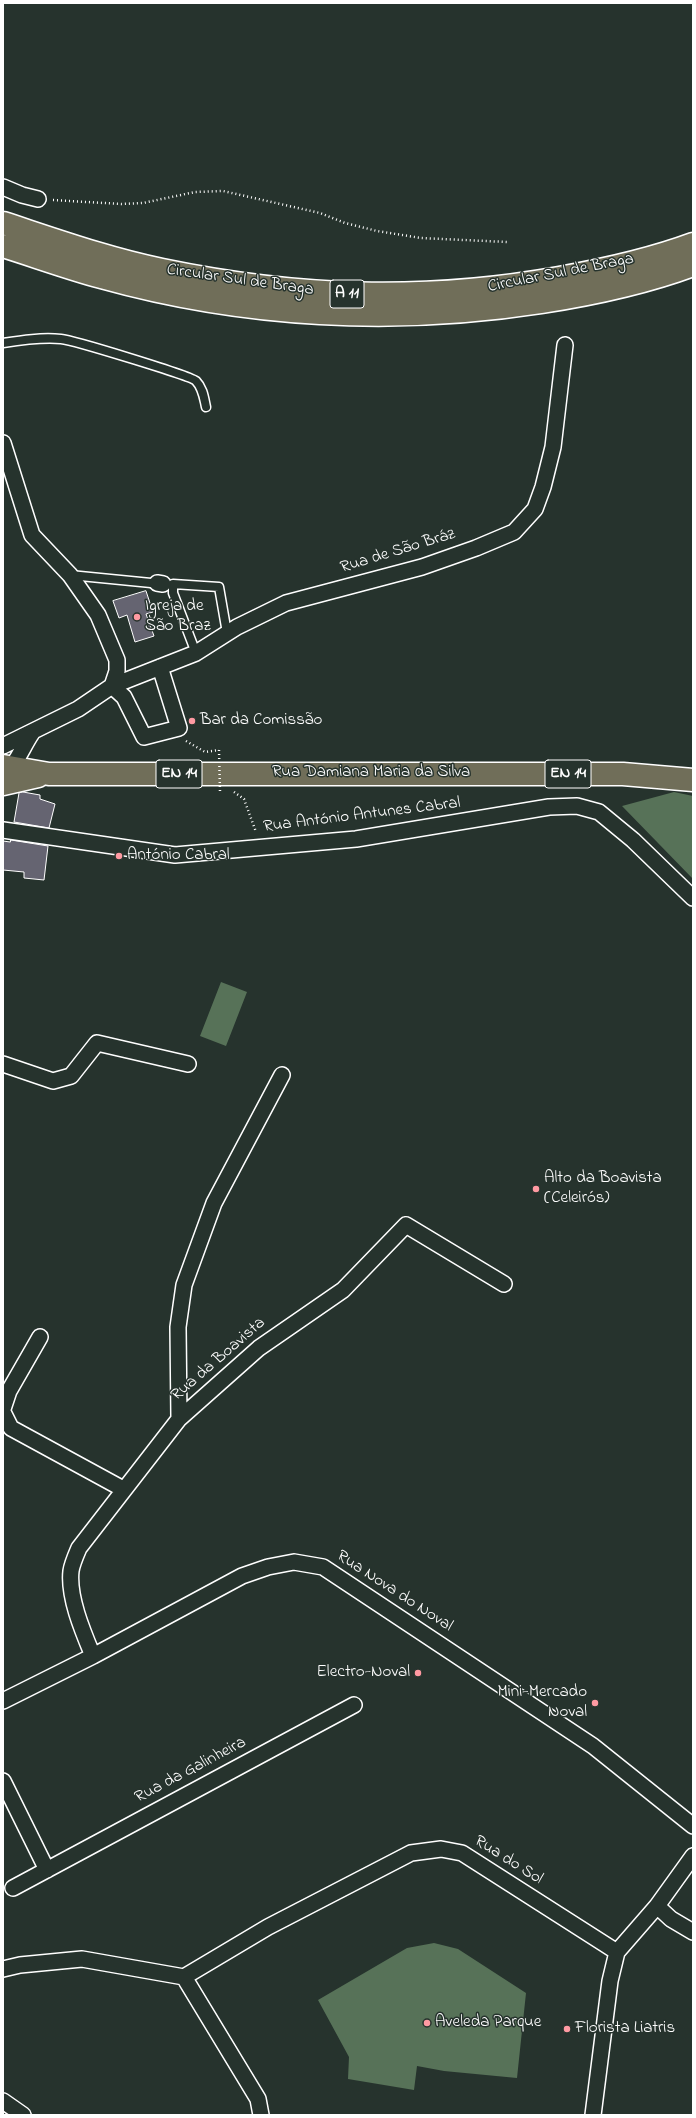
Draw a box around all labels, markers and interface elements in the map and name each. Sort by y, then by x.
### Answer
street label: Circular Sul de Braga [486,250,636,298]
street label: Circular Sul de Braga [165,261,315,301]
road number: A 11 [330,280,364,308]
street label: Rua de São Bráz [338,525,458,579]
place label: Igreja de São Braz [145,597,211,637]
marker: Igreja de São Braz [132,612,142,622]
place label: Bar da Comissão [200,711,322,731]
marker: Bar da Comissão [187,716,197,726]
road number: EN 14 [156,760,202,788]
road number: EN 14 [545,760,591,788]
street label: Rua Damiana Maria da Silva [272,763,470,783]
street label: Rua António Antunes Cabral [262,794,462,838]
place label: António Cabral [127,846,230,866]
marker: António Cabral [114,851,124,861]
place label: Alto da Boavista (Celeirós) [544,1169,662,1209]
marker: Alto da Boavista (Celeirós) [531,1184,541,1194]
street label: Rua da Boavista [168,1314,270,1406]
street label: Rua Nova do Noval [332,1547,456,1637]
place label: Electro-Noval [317,1663,410,1683]
marker: Electro-Noval [413,1668,423,1678]
place label: Mini-Mercado Noval [497,1683,587,1723]
marker: Mini-Mercado Noval [590,1698,600,1708]
street label: Rua da Galinheira [132,1733,250,1809]
street label: Rua do Sol [470,1832,546,1890]
place label: Aveleda Parque [435,2013,541,2033]
marker: Aveleda Parque [422,2018,432,2028]
place label: Florista Liatris [575,2019,675,2039]
marker: Florista Liatris [562,2024,572,2034]

